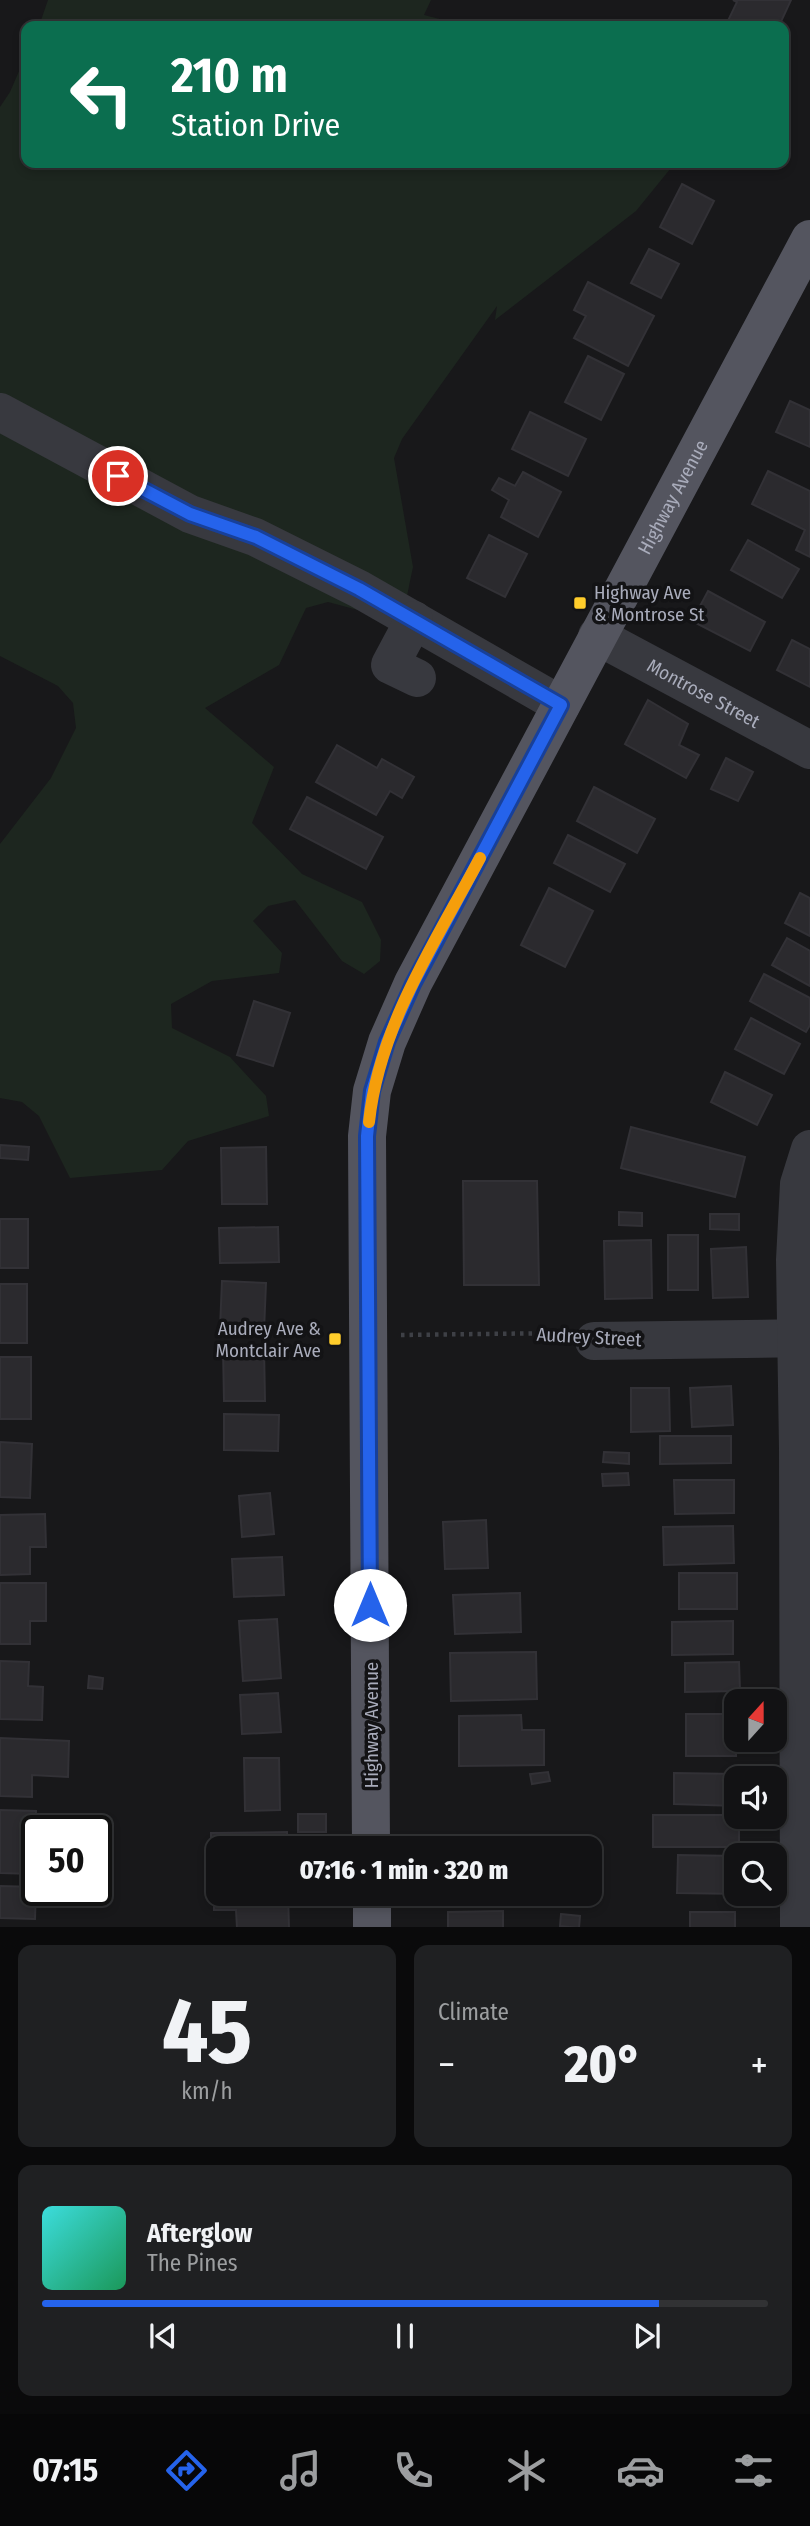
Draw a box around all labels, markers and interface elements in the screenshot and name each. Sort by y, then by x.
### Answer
text: 210 m [171,46,288,105]
icon: left [56,49,147,140]
text: Station Drive [171,106,340,144]
street label: Highway Avenue [632,436,712,558]
pin [88,446,148,506]
icon: arrive [99,457,137,495]
place label: Highway Ave & Montrose St [594,581,705,626]
marker: Highway Ave & Montrose St [572,595,588,611]
street label: Montrose Street [643,654,765,733]
place label: Audrey Ave & Montclair Ave [216,1317,321,1362]
street label: Audrey Street [536,1323,643,1351]
marker: Audrey Ave & Montclair Ave [327,1331,343,1347]
position arrow [333,1568,407,1642]
street label: Highway Avenue [360,1662,383,1788]
north arrow [724,1689,788,1752]
map controls [724,1689,787,1906]
button: sound [724,1766,787,1829]
speed limit sign: 50 [21,1815,112,1906]
button: search [724,1843,787,1906]
text: 07:16 · 1 min · 320 m [300,1855,508,1886]
text: 45 [162,1977,252,2086]
text: Climate [438,1998,509,2026]
text: 20° [564,2033,642,2096]
text: − [438,2042,455,2088]
text: + [751,2042,768,2088]
text: km/h [181,2077,233,2105]
text: Afterglow [147,2218,252,2249]
text: The Pines [147,2249,238,2277]
icon: previous [144,2317,182,2355]
icon: pause [386,2317,424,2355]
icon: next [628,2317,666,2355]
icon: directions [162,2446,211,2495]
icon: music [276,2446,325,2495]
icon: phone [389,2446,438,2495]
icon: climate [502,2446,551,2495]
icon: car [616,2446,665,2495]
icon: filters [729,2446,778,2495]
text: 07:15 [32,2451,98,2489]

